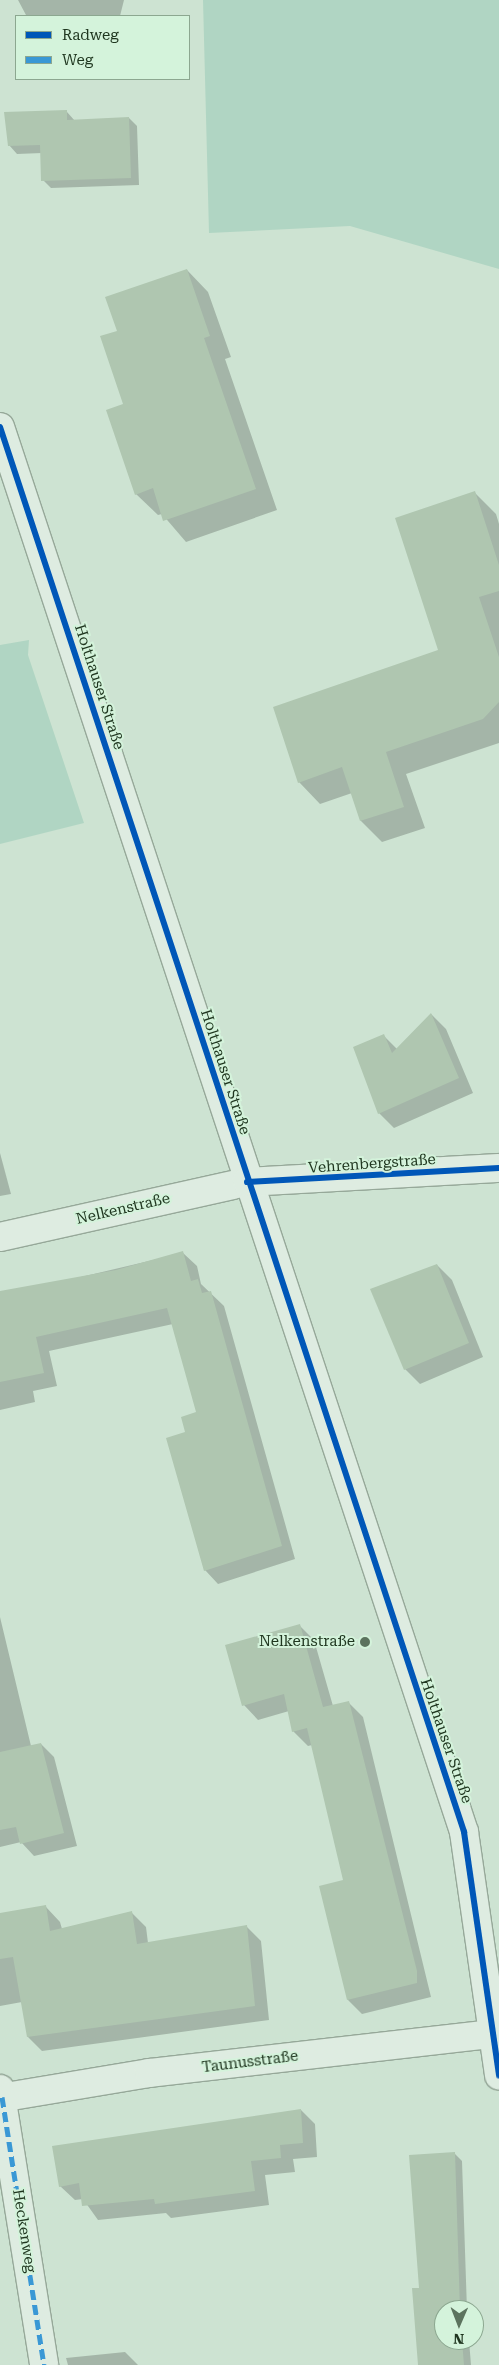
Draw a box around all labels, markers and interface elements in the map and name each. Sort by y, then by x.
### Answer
legend [15,15,190,80]
text: Radweg [62,26,119,44]
text: Weg [62,51,93,69]
street label: Holthauser Straße [70,622,128,752]
street label: Holthauser Straße [196,1007,254,1137]
street label: Vehrenbergstraße [308,1151,436,1177]
street label: Nelkenstraße [74,1189,172,1229]
place label: Nelkenstraße [259,1633,355,1651]
marker: Nelkenstraße [359,1636,371,1648]
street label: Holthauser Straße [416,1676,476,1806]
street label: Taunusstraße [201,2047,299,2077]
street label: Heckenweg [8,2188,40,2274]
north arrow [434,2300,484,2350]
text: N [453,2331,464,2347]

